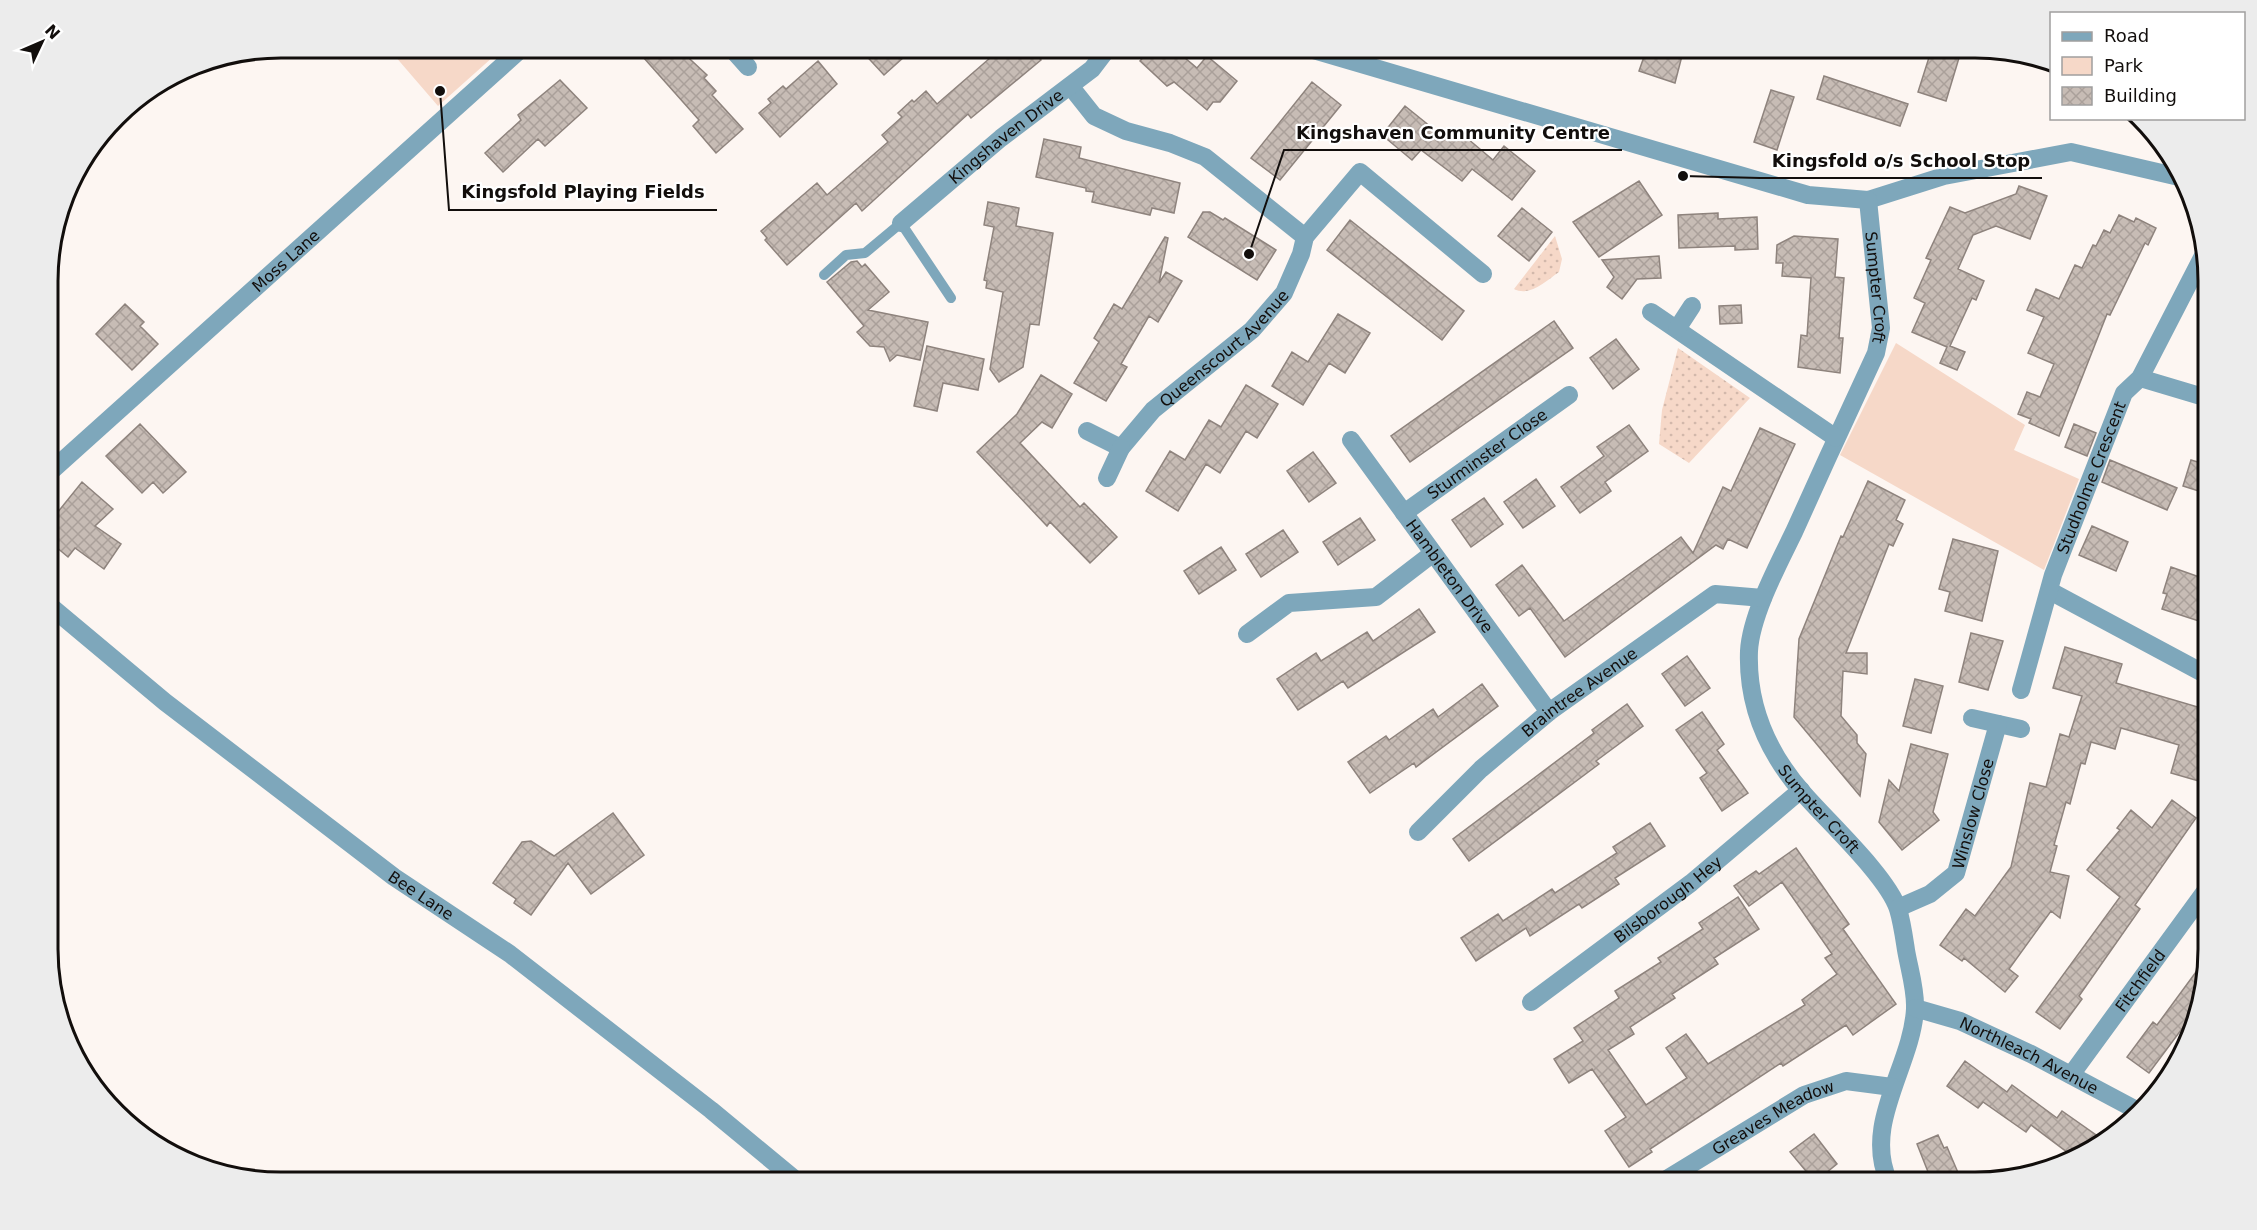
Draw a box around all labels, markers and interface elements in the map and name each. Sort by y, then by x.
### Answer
north arrow [12,12,72,72]
legend [2050,12,2245,120]
text: N [41,21,64,43]
text: Road [2104,25,2149,46]
text: Park [2104,55,2143,76]
street label: Kingshaven Drive [945,85,1067,188]
text: Building [2104,85,2177,106]
callout: Kingshaven Community Centre [1284,114,1622,150]
text: Kingshaven Community Centre [1296,122,1610,143]
callout: Kingsfold o/s School Stop [1760,142,2042,178]
text: Kingsfold o/s School Stop [1772,150,2030,171]
callout: Kingsfold Playing Fields [449,174,717,210]
text: Kingsfold Playing Fields [461,181,705,202]
street label: Moss Lane [248,226,324,296]
street label: Sumpter Croft [1861,231,1890,345]
street label: Queenscourt Avenue [1156,286,1293,411]
street label: Studholme Crescent [2053,399,2130,557]
street label: Sturminster Close [1424,405,1551,503]
street label: Hambleton Drive [1402,516,1497,637]
street label: Braintree Avenue [1518,644,1641,741]
street label: Winslow Close [1949,756,1998,871]
street label: Sumpter Croft [1774,761,1863,857]
street label: Bilsborough Hey [1610,852,1726,947]
street label: Bee Lane [385,867,457,924]
street label: Fitchfield [2111,946,2169,1016]
street label: Northleach Avenue [1957,1013,2101,1098]
street label: Greaves Meadow [1709,1077,1837,1159]

